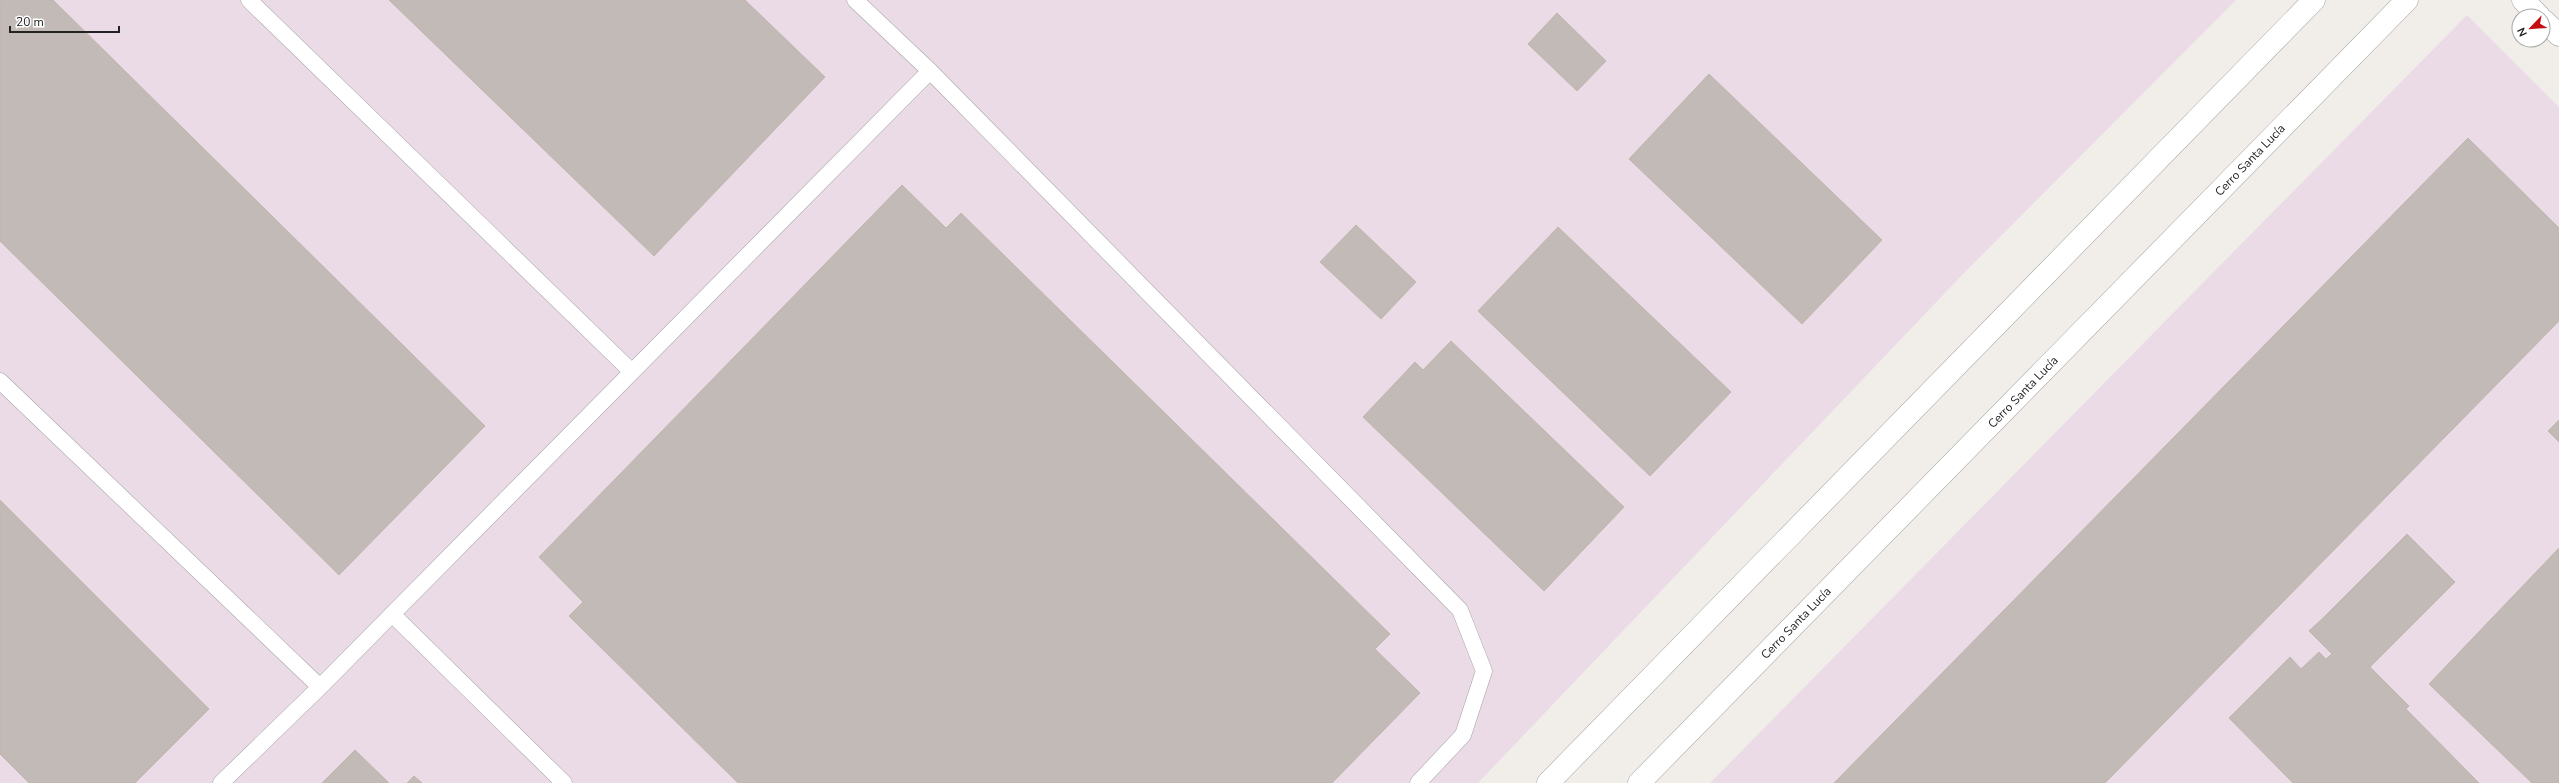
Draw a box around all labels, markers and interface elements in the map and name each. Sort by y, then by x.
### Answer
scale bar [10,8,119,34]
north arrow [2511,8,2551,48]
text: 20 m [16,14,44,30]
text: N [2514,25,2531,39]
street label: Cerro Santa Lucía [2211,121,2289,199]
street label: Cerro Santa Lucía [1984,353,2062,431]
street label: Cerro Santa Lucía [1757,584,1835,662]

